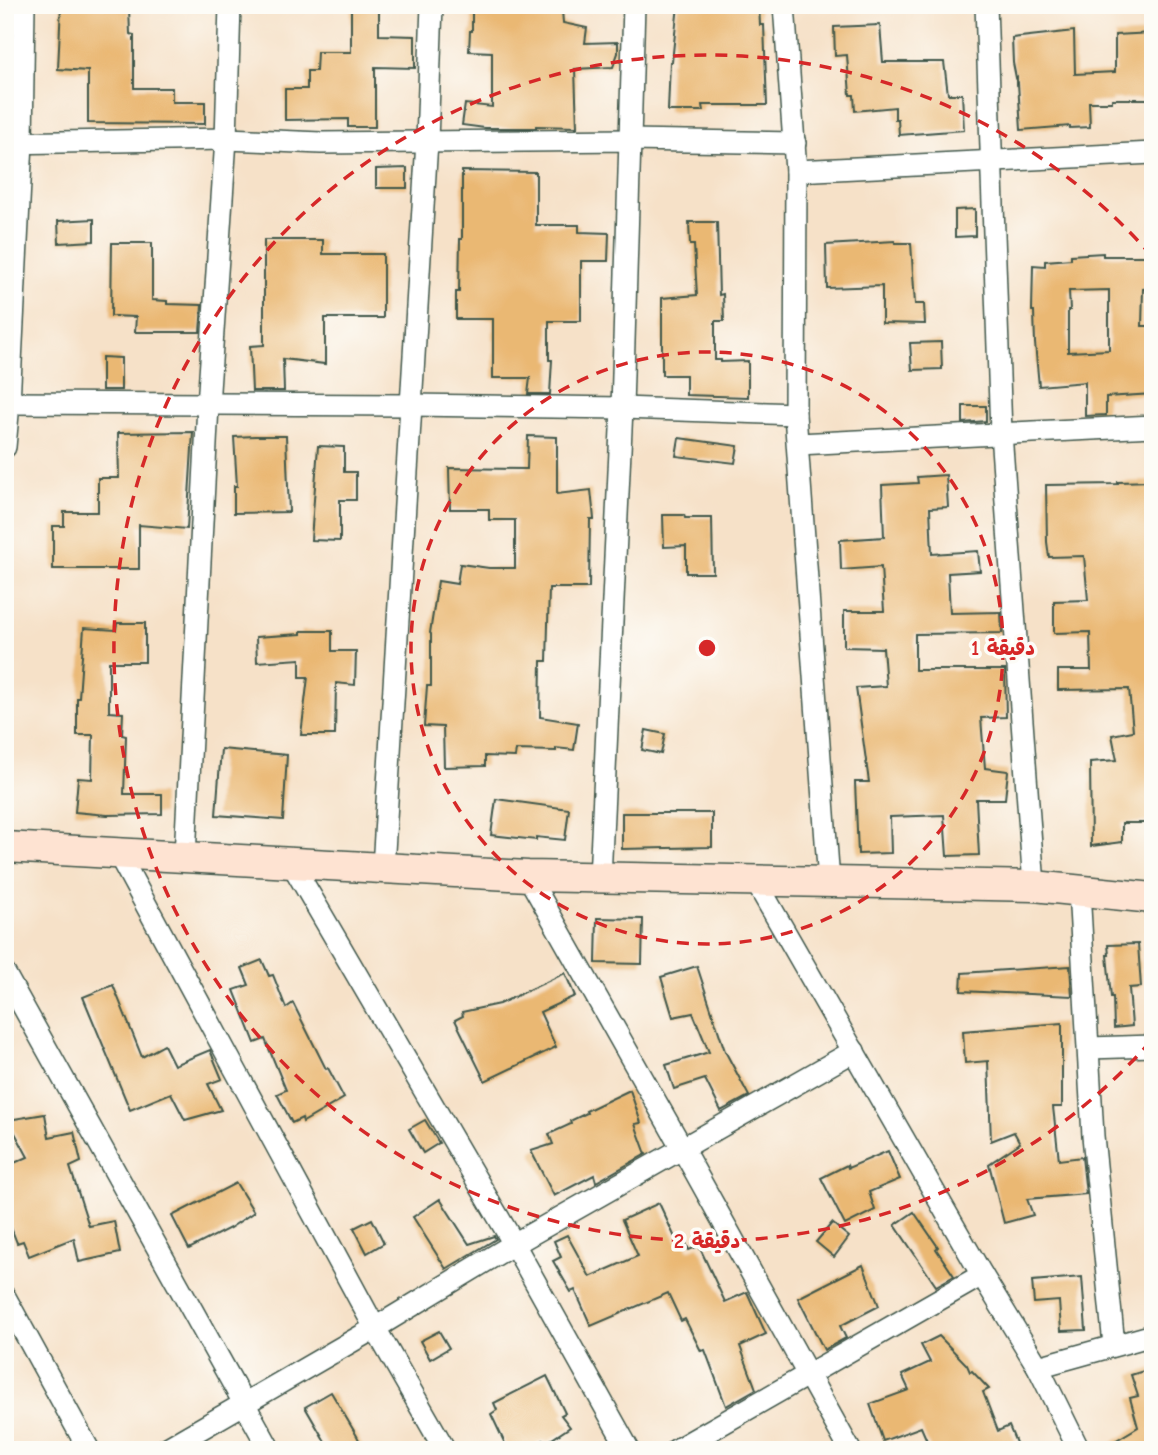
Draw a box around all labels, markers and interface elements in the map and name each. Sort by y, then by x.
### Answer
centre of rings [695,636,719,660]
text: 1 دقيقة [971,636,1035,661]
text: 2 دقيقة [674,1229,740,1254]

